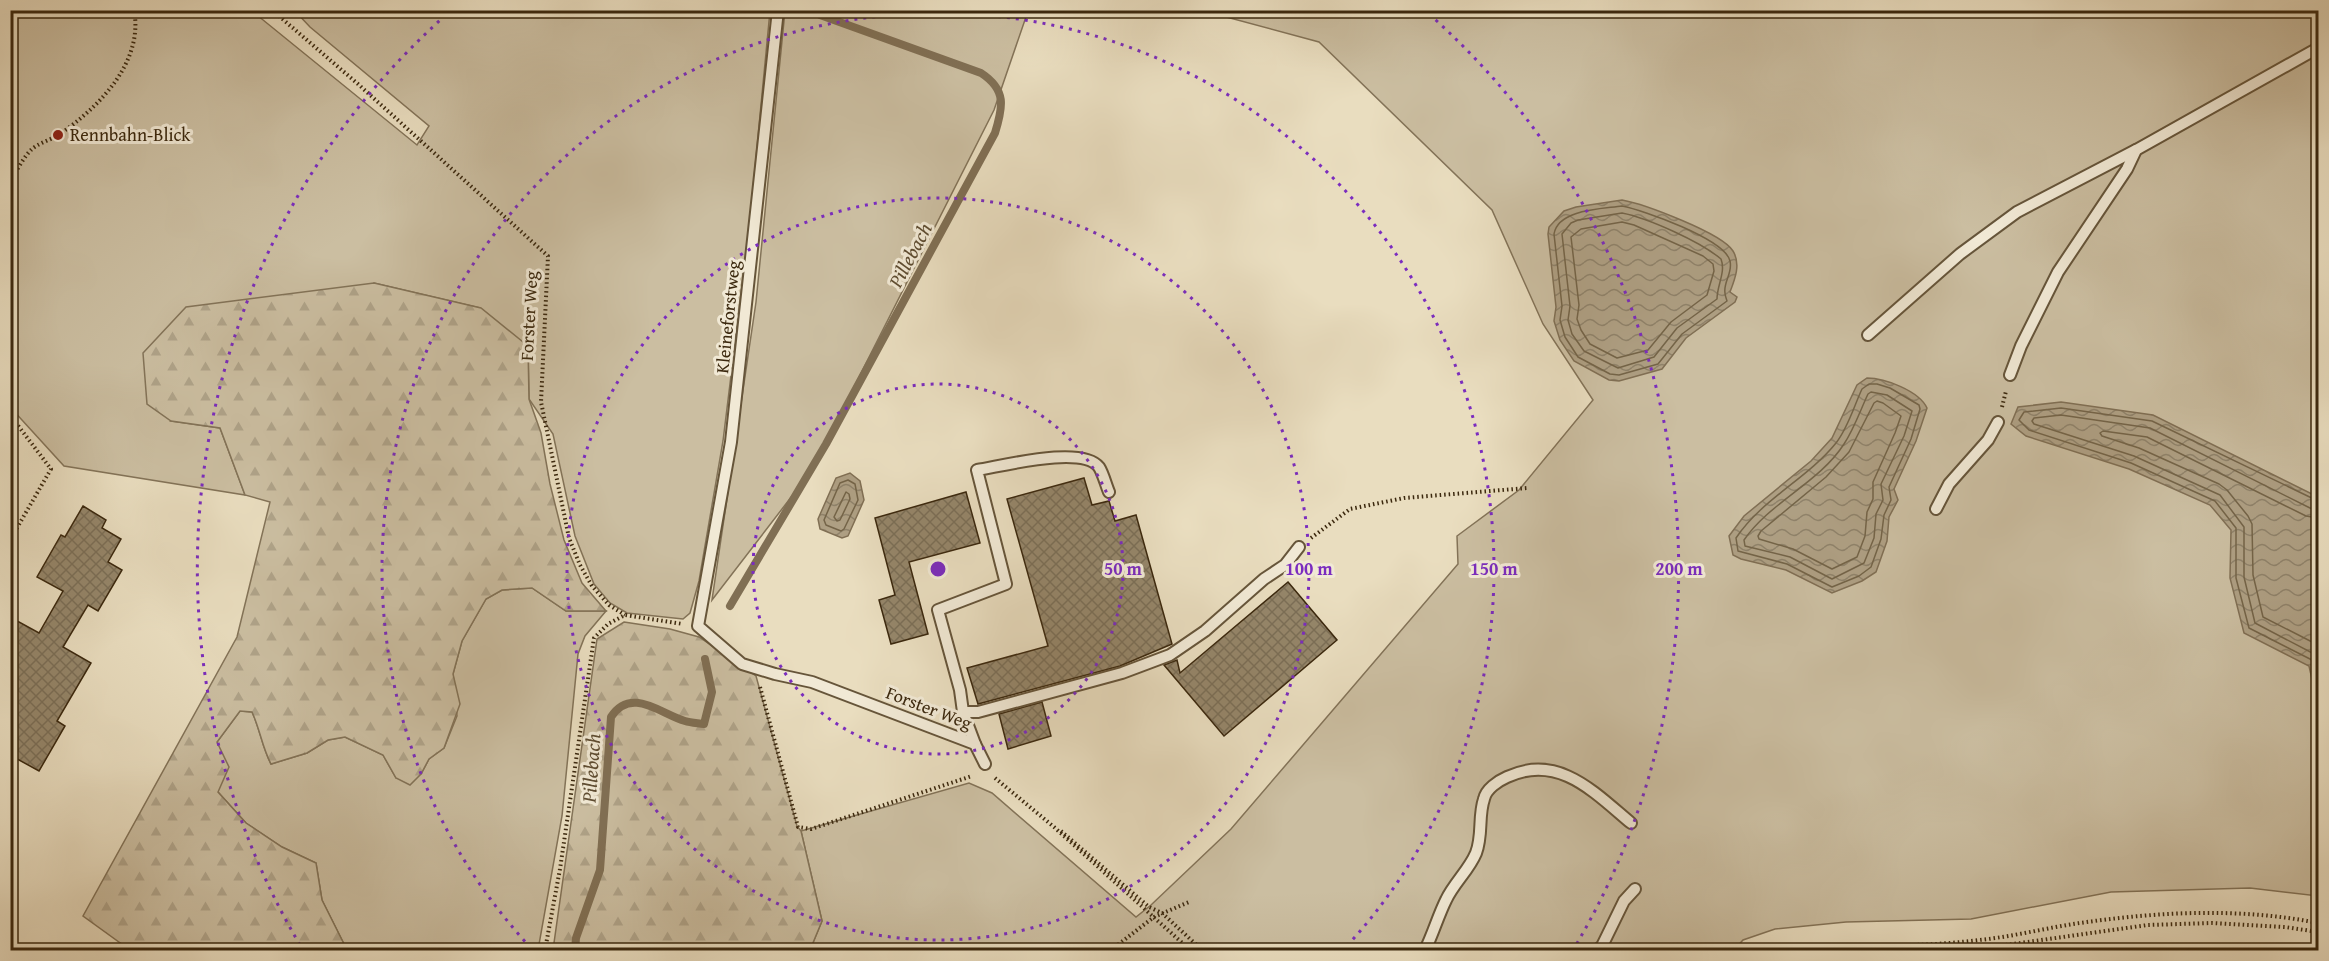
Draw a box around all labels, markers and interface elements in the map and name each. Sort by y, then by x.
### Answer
place label: Rennbahn-Blick [70,121,191,148]
marker: Rennbahn-Blick [51,128,65,142]
water label: Pillebach [880,217,939,293]
street label: Kleineforstweg [708,259,747,375]
street label: Forster Weg [513,270,544,362]
text: 50 m [1104,555,1143,582]
text: 100 m [1285,555,1333,582]
text: 150 m [1470,555,1518,582]
text: 200 m [1655,555,1703,582]
centre of rings [928,559,948,579]
street label: Forster Weg [882,679,976,736]
water label: Pillebach [574,732,607,805]

